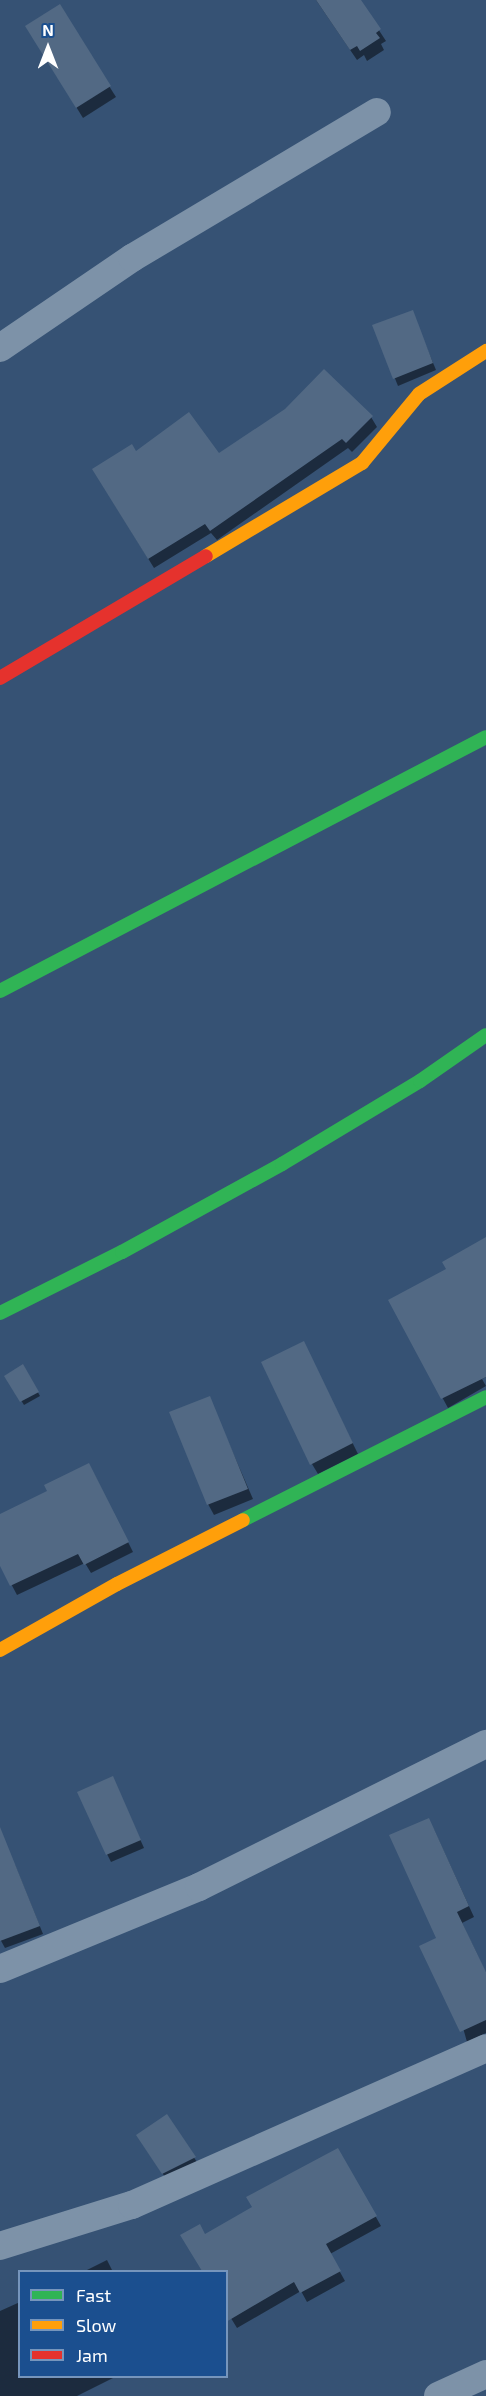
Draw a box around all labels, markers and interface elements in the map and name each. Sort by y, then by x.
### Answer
north arrow [18,18,78,78]
text: N [42,20,54,39]
legend [18,2270,228,2378]
text: Fast [76,2284,111,2306]
text: Slow [76,2314,116,2336]
text: Jam [76,2344,108,2366]

